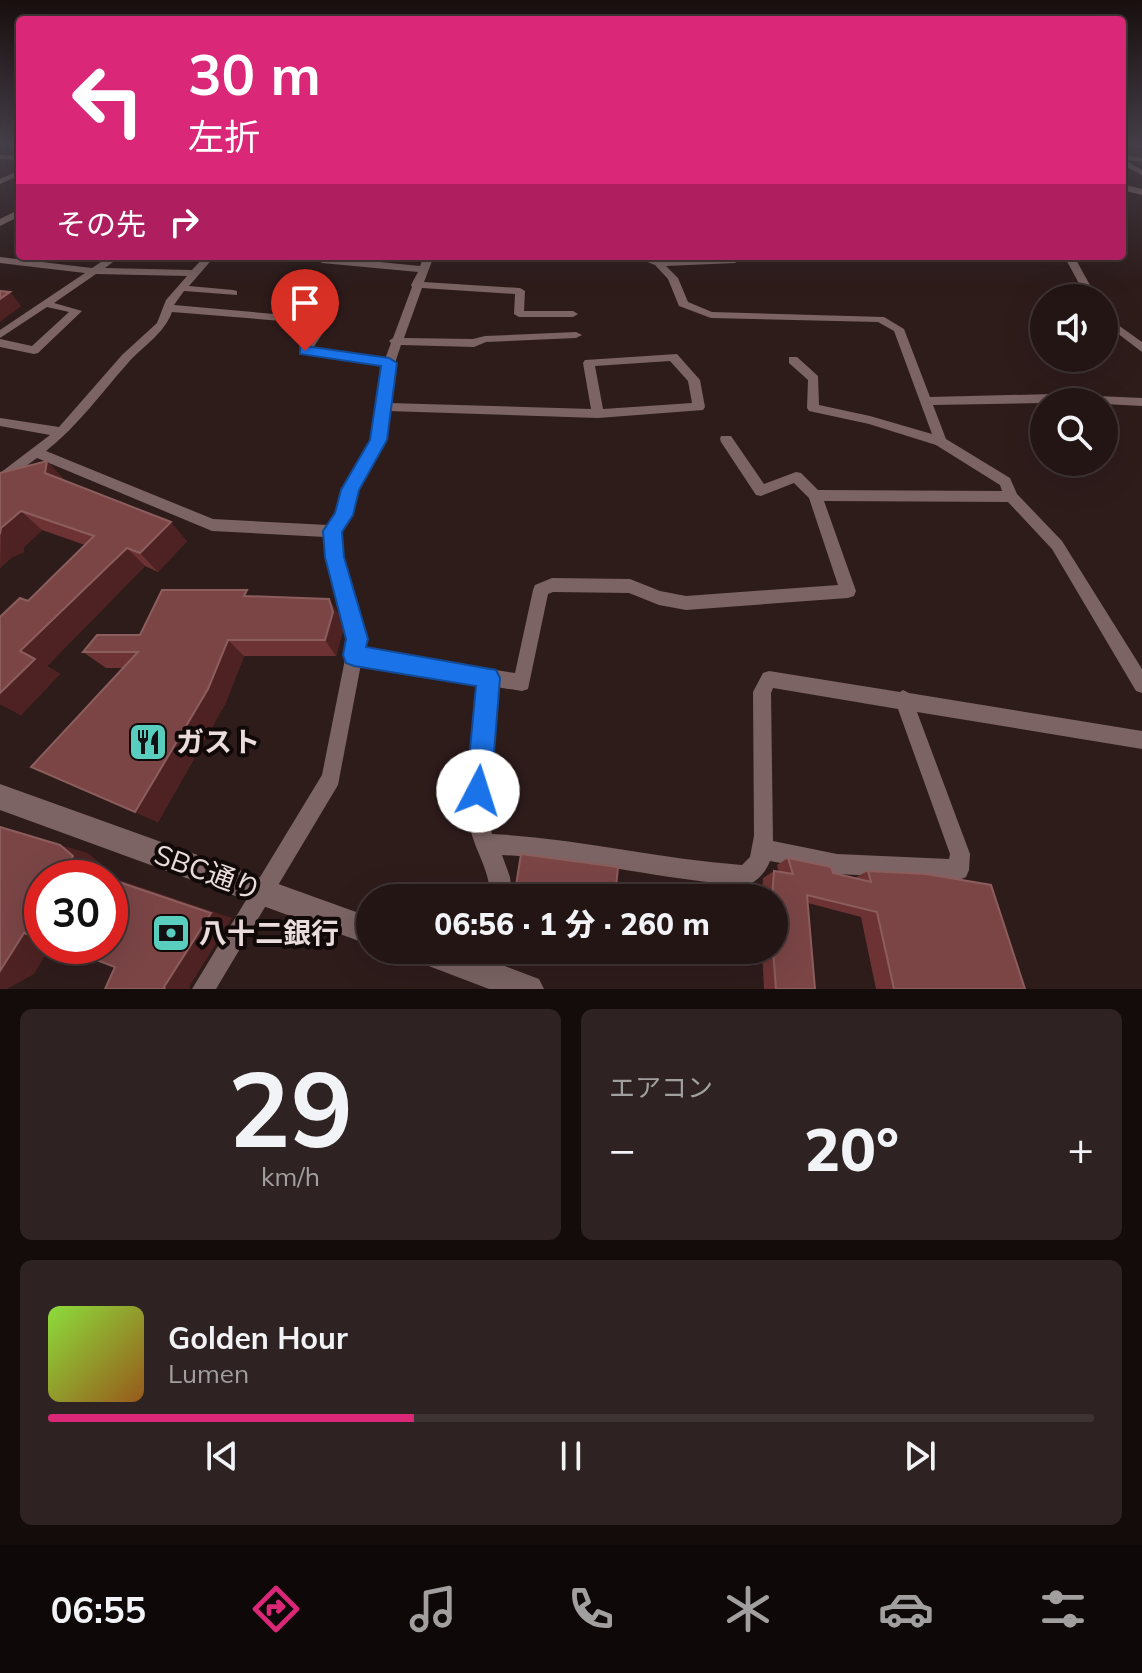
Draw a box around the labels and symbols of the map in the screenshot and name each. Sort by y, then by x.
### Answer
pin [271,269,339,351]
restaurant icon: ガスト [127,721,169,763]
place label: ガスト [176,724,260,759]
position arrow [436,749,520,833]
street label: SBC通り [150,836,267,907]
speed limit sign: 30 [24,860,128,964]
bank icon: 八十二銀行 [150,912,192,954]
place label: 八十二銀行 [199,915,339,950]

